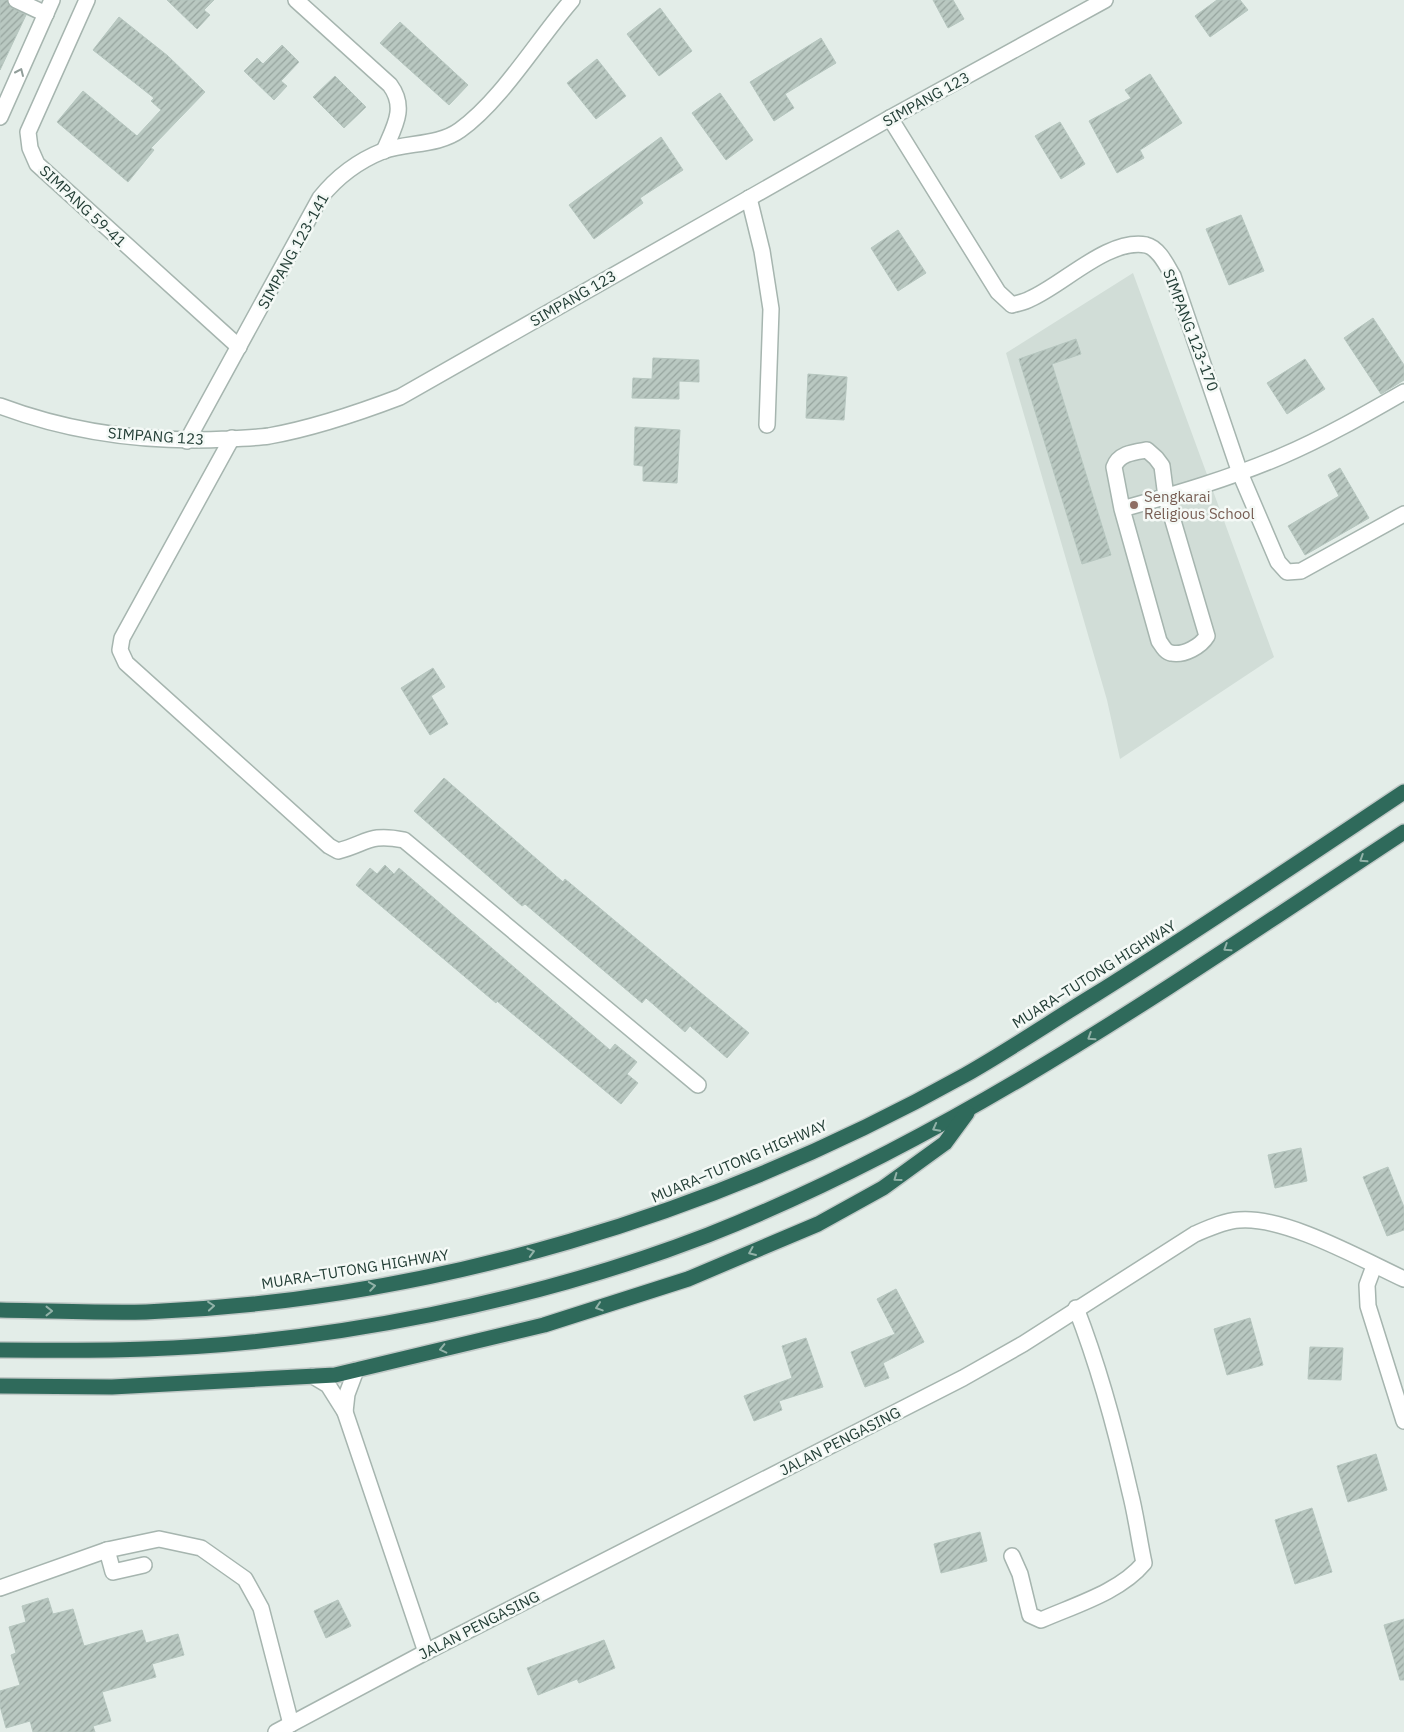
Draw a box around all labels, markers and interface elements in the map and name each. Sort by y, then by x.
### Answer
street label: SIMPANG 123 [879,67,973,131]
one-way arrow [13,68,24,77]
street label: SIMPANG 59-41 [36,161,130,251]
street label: SIMPANG 123-141 [253,190,333,312]
street label: SIMPANG 123 [526,266,620,330]
street label: SIMPANG 123-170 [1159,266,1223,394]
street label: SIMPANG 123 [107,423,205,449]
place label: Sengkarai Religious School [1144,487,1255,523]
marker: Sengkarai Religious School [1128,499,1140,511]
one-way arrow [1360,852,1369,862]
street label: MUARA–TUTONG HIGHWAY [1009,916,1180,1032]
one-way arrow [1224,942,1233,951]
one-way arrow [1088,1030,1097,1040]
street label: MUARA–TUTONG HIGHWAY [648,1115,830,1207]
one-way arrow [932,1122,941,1132]
one-way arrow [893,1172,903,1181]
street label: MUARA–TUTONG HIGHWAY [260,1245,450,1293]
one-way arrow [748,1245,757,1256]
one-way arrow [526,1248,535,1258]
one-way arrow [369,1281,377,1292]
one-way arrow [207,1301,215,1312]
one-way arrow [596,1301,604,1311]
one-way arrow [45,1306,53,1316]
one-way arrow [438,1343,447,1354]
street label: JALAN PENGASING [776,1402,904,1480]
street label: JALAN PENGASING [415,1586,543,1664]

